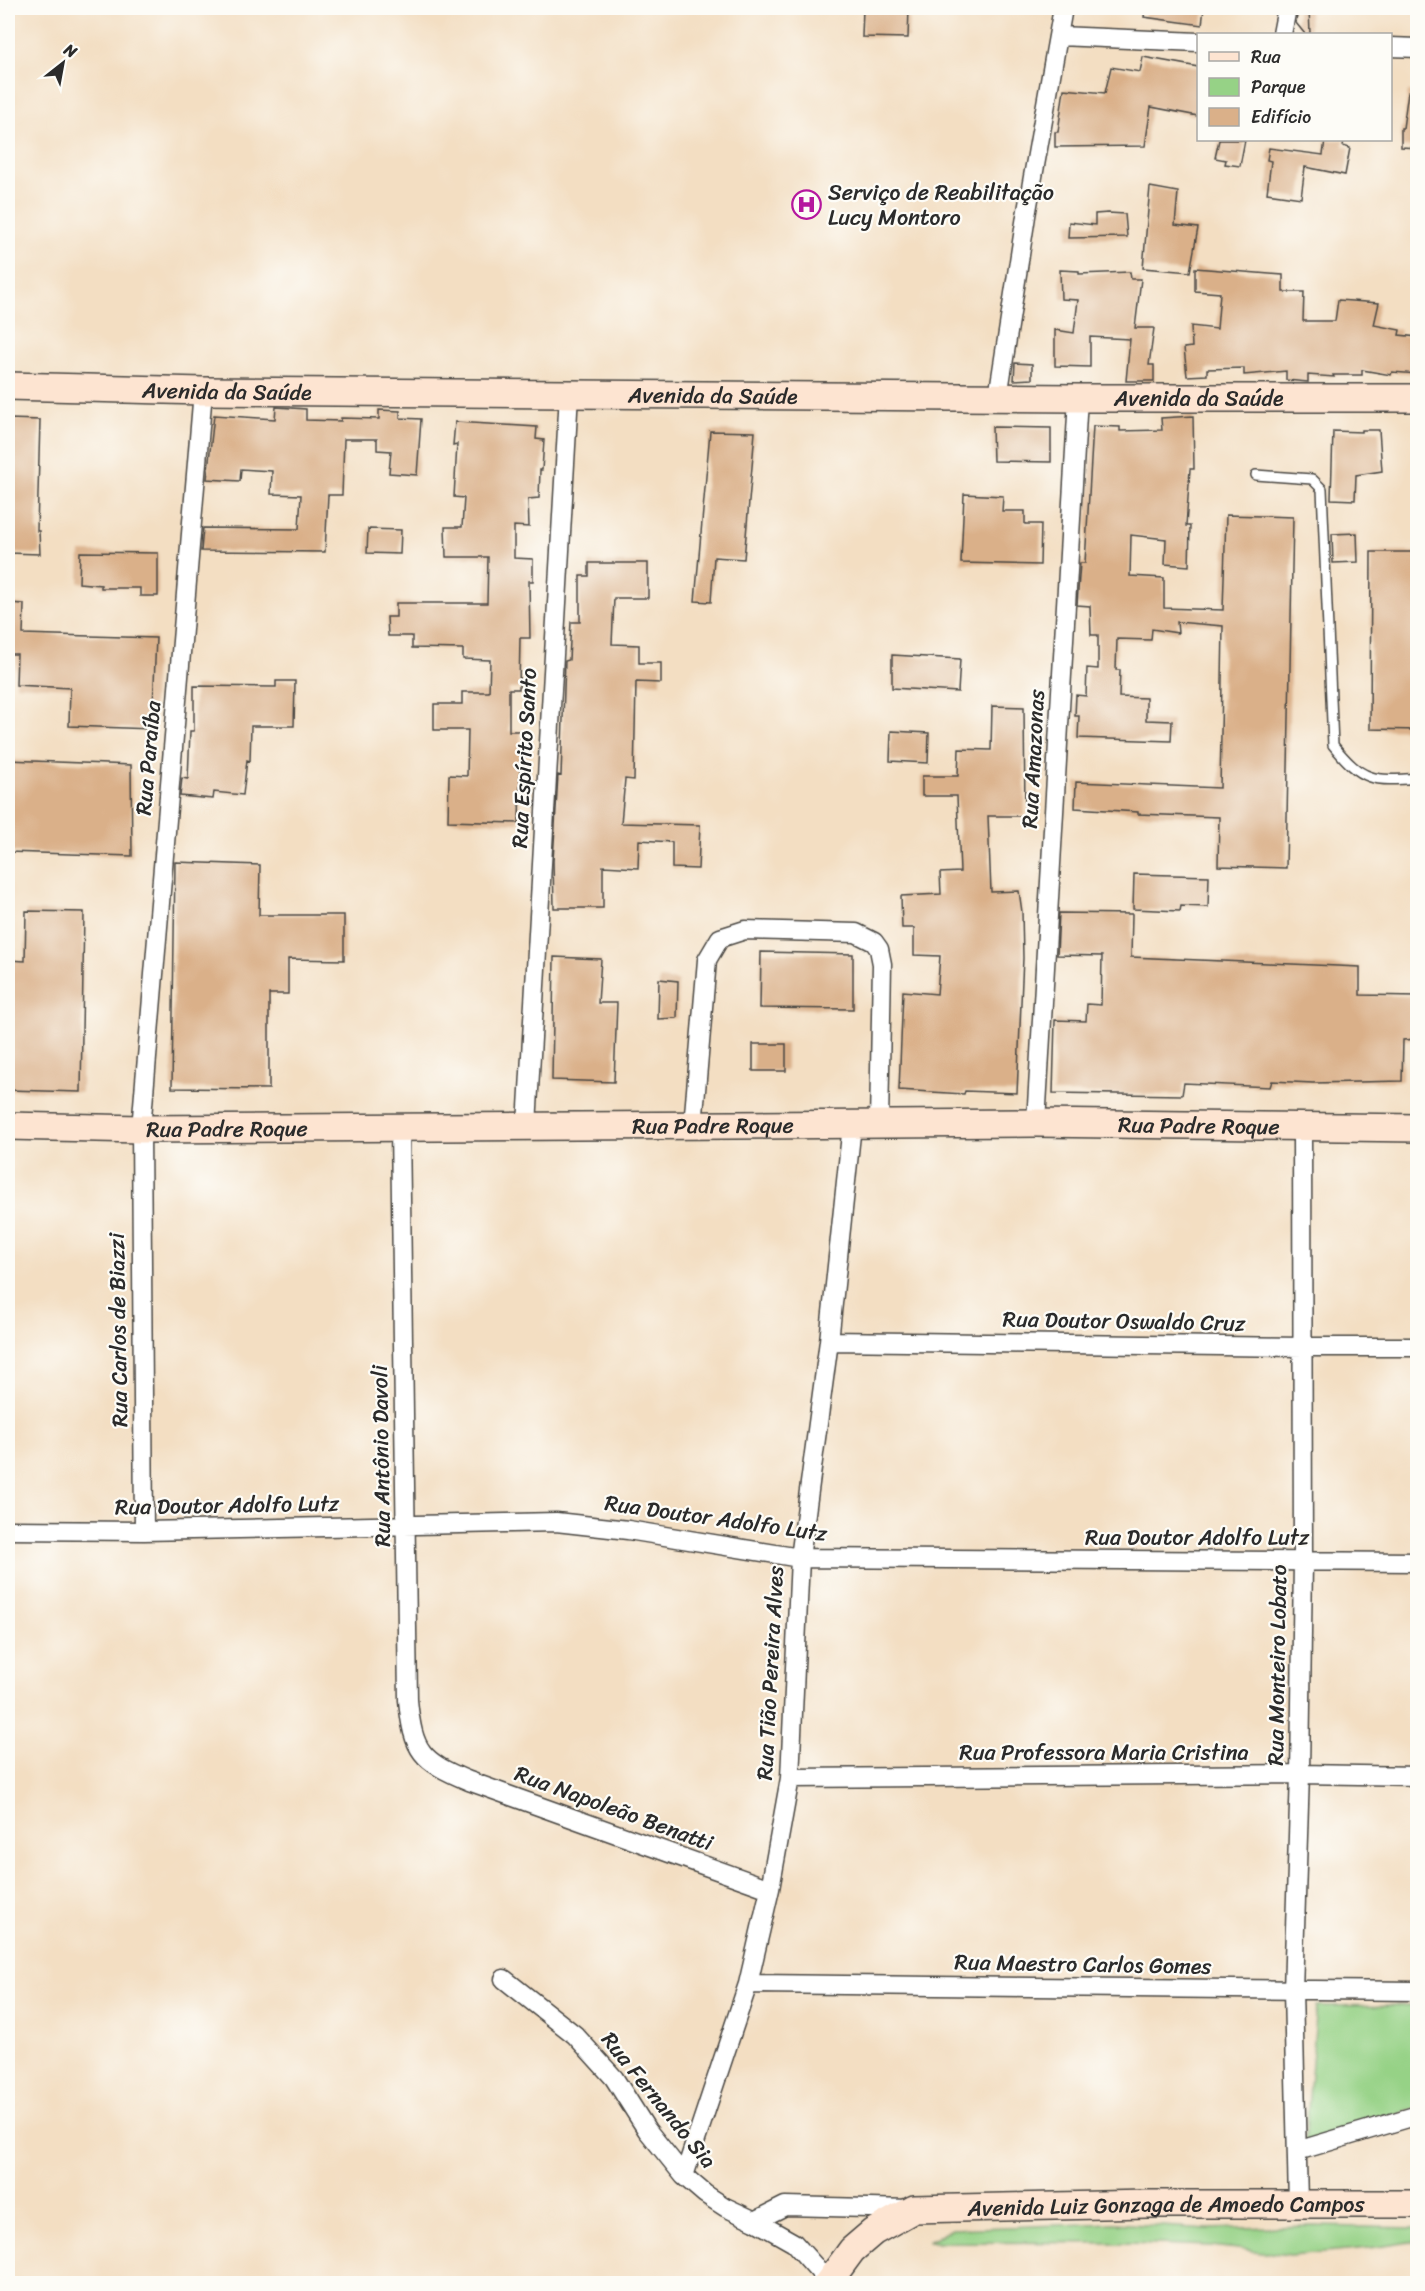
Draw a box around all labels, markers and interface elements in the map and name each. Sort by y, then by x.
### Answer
north arrow [33,33,93,93]
legend [1197,33,1392,141]
text: N [57,35,83,66]
text: Rua [1251,41,1282,73]
text: Parque [1251,71,1306,103]
text: Edifício [1251,101,1311,133]
place label: Serviço de Reabilitação Lucy Montoro [828,173,1054,237]
hospital icon: Serviço de Reabilitação Lucy Montoro [791,189,823,221]
street label: Avenida da Saúde [141,370,312,411]
street label: Avenida da Saúde [627,375,798,415]
street label: Avenida da Saúde [1113,379,1284,418]
street label: Rua Espírito Santo [500,667,548,849]
street label: Rua Amazonas [1010,688,1056,829]
street label: Rua Paraíba [124,698,173,817]
street label: Rua Padre Roque [632,1105,794,1145]
street label: Rua Padre Roque [1118,1105,1280,1146]
street label: Rua Padre Roque [146,1108,308,1148]
street label: Rua Carlos de Biazzi [97,1232,139,1428]
street label: Rua Doutor Oswaldo Cruz [1002,1299,1246,1343]
street label: Rua Antônio Davoli [360,1364,402,1547]
street label: Rua Doutor Adolfo Lutz [602,1483,830,1553]
street label: Rua Doutor Adolfo Lutz [115,1484,340,1526]
street label: Rua Doutor Adolfo Lutz [1085,1518,1310,1557]
street label: Rua Tião Pereira Alves [745,1564,795,1781]
street label: Rua Monteiro Lobato [1256,1564,1298,1766]
street label: Rua Professora Maria Cristina [959,1733,1249,1772]
street label: Rua Napoleão Benatti [509,1754,720,1862]
street label: Rua Maestro Carlos Gomes [954,1942,1213,1986]
street label: Rua Fernando Sia [591,2023,727,2177]
street label: Avenida Luiz Gonzaga de Amoedo Campos [966,2184,1365,2227]

